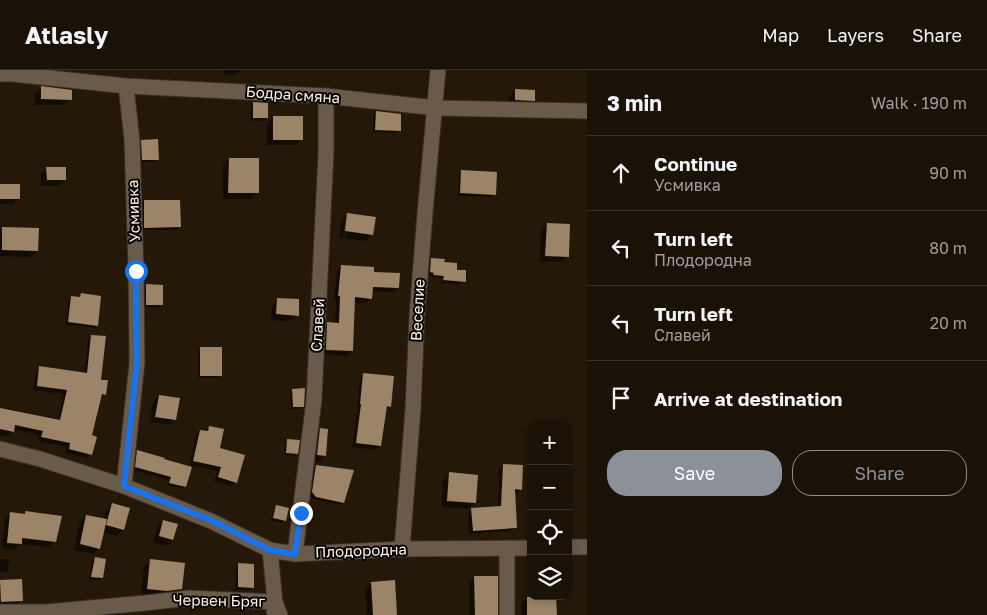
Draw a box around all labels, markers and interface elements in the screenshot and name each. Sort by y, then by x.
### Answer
text: Atlasly [25,20,108,49]
text: Map [762,24,799,46]
text: Layers [827,24,884,46]
text: Share [912,24,962,46]
street label: Бодра смяна [245,82,341,106]
text: 3 min [607,90,662,116]
text: Walk · 190 m [871,93,967,113]
text: Continue [654,152,737,175]
icon: ahead [607,159,635,187]
text: 90 m [929,163,967,183]
text: Усмивка [654,175,721,195]
street label: Усмивка [123,179,143,243]
text: Turn left [654,227,733,250]
icon: left [607,234,635,262]
text: 80 m [929,238,967,258]
text: Плодородна [654,250,752,270]
route start [125,260,148,283]
street label: Веселие [406,278,428,341]
street label: Славей [307,298,327,352]
text: Turn left [654,302,733,325]
icon: left [607,309,635,337]
text: 20 m [930,313,967,333]
text: Славей [654,325,711,345]
icon: arrive [607,384,635,412]
text: Arrive at destination [654,387,842,410]
map controls [527,420,572,600]
button: + [527,420,572,465]
button: Save [607,450,782,496]
button: Share [792,450,967,496]
button: − [527,465,572,510]
route end [290,502,313,525]
button: locate [527,510,572,555]
street label: Плодородна [315,539,407,561]
button: layers [527,555,572,600]
street label: Червен Бряг [173,590,266,610]

